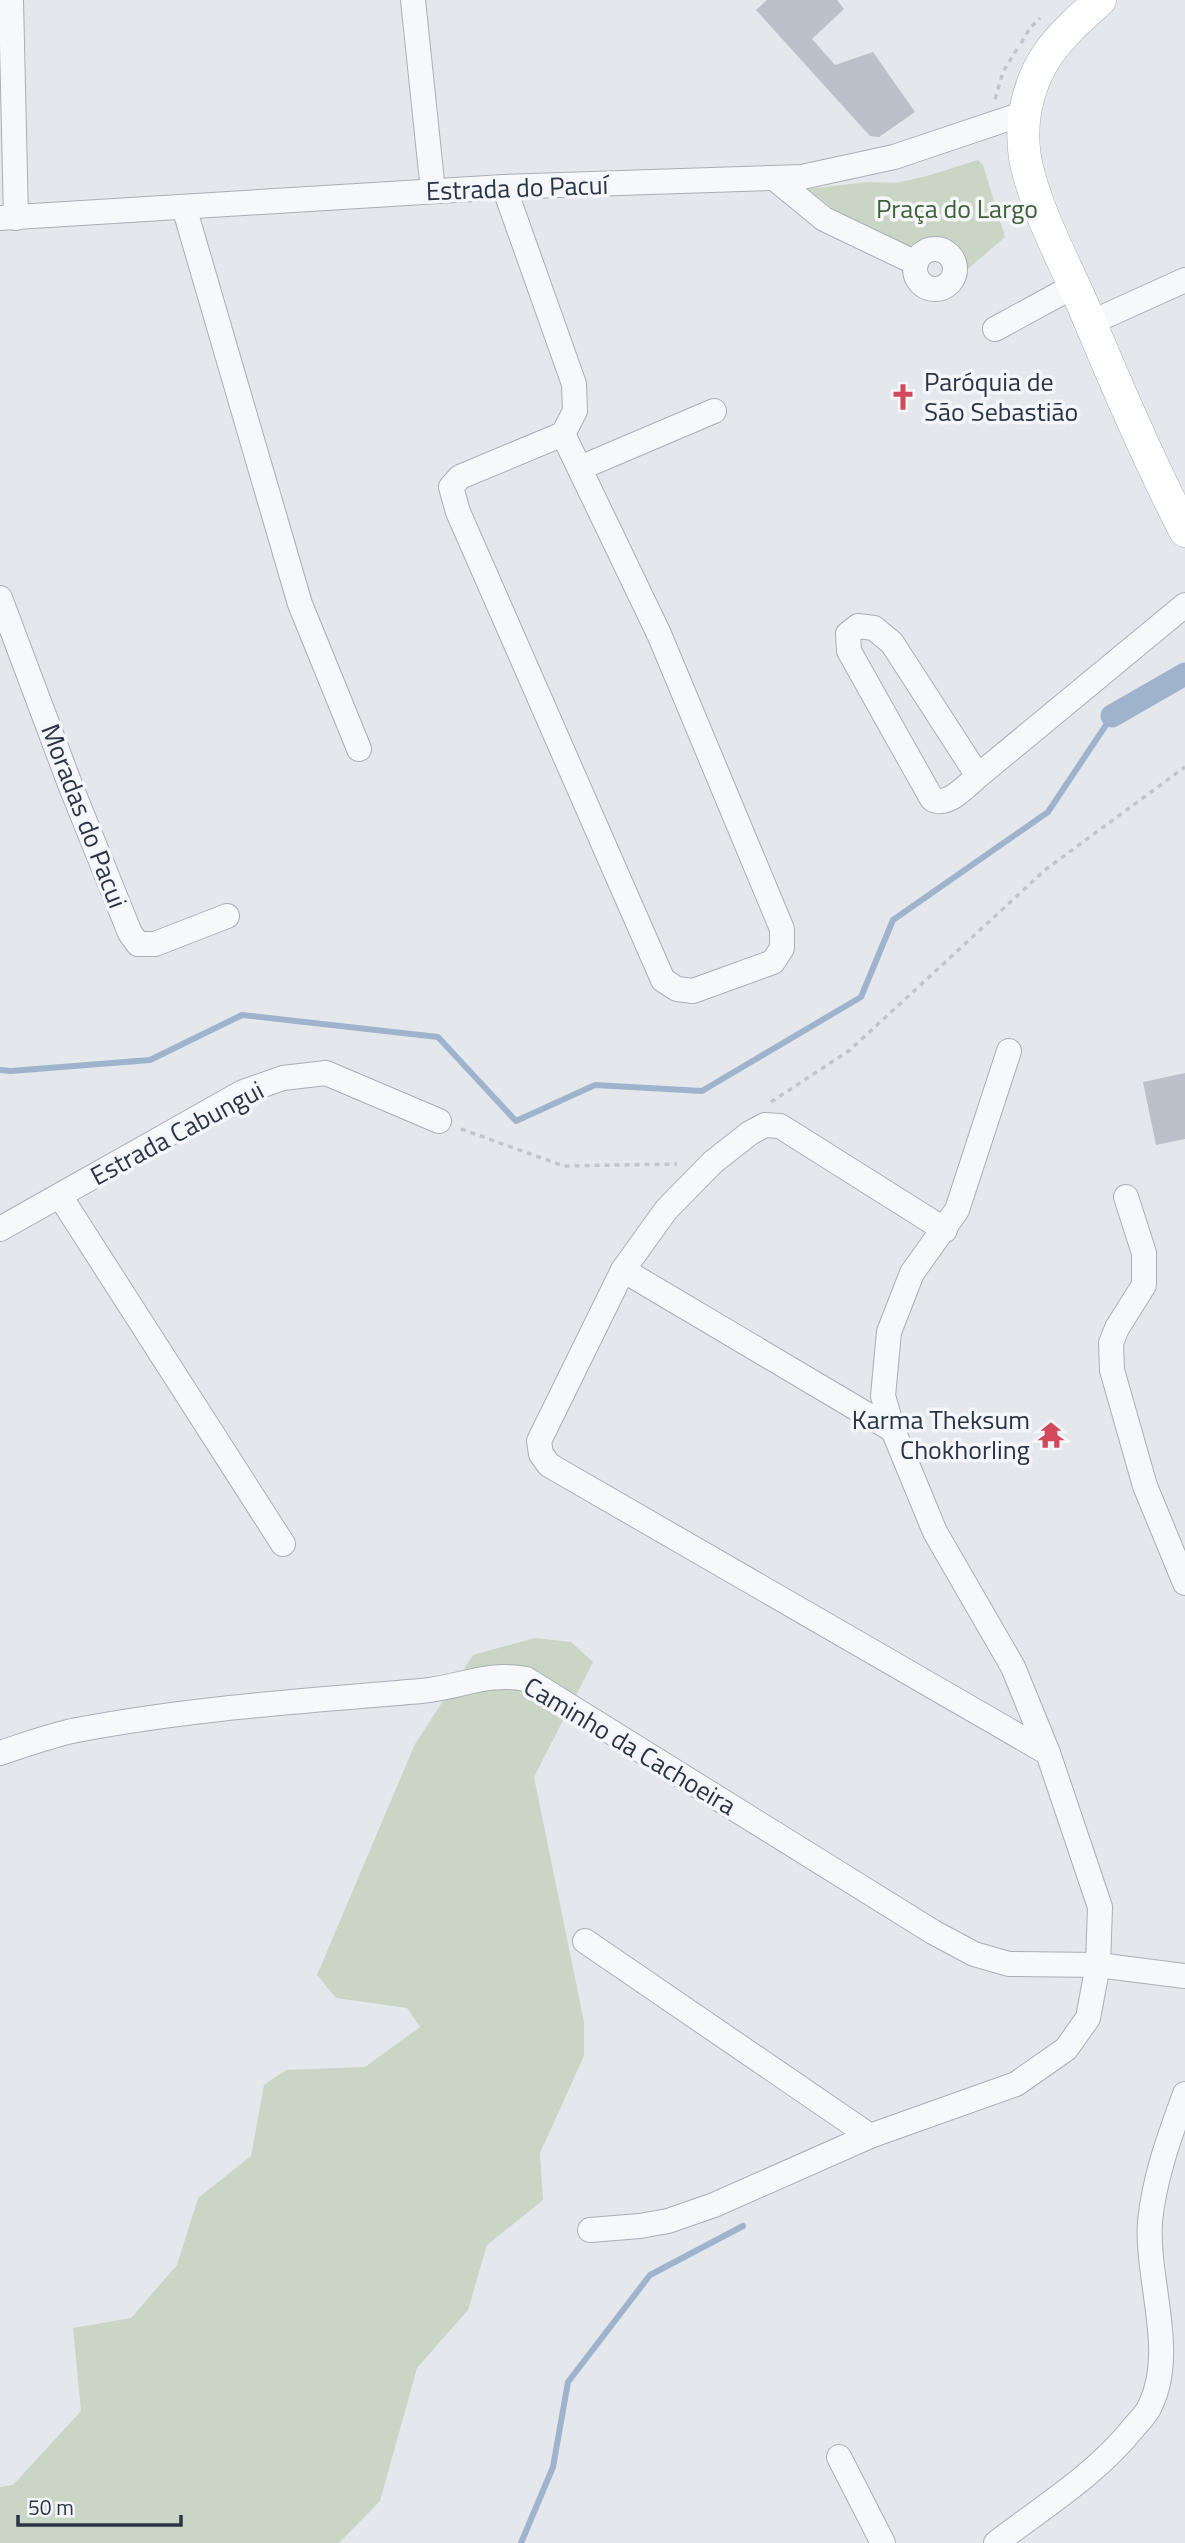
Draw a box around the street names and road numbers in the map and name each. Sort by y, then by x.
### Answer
street label: Estrada do Pacuí [425,165,611,210]
street label: Moradas do Pacui [31,718,138,914]
street label: Estrada Cabungui [83,1070,271,1195]
street label: Caminho da Cachoeira [517,1667,744,1824]

